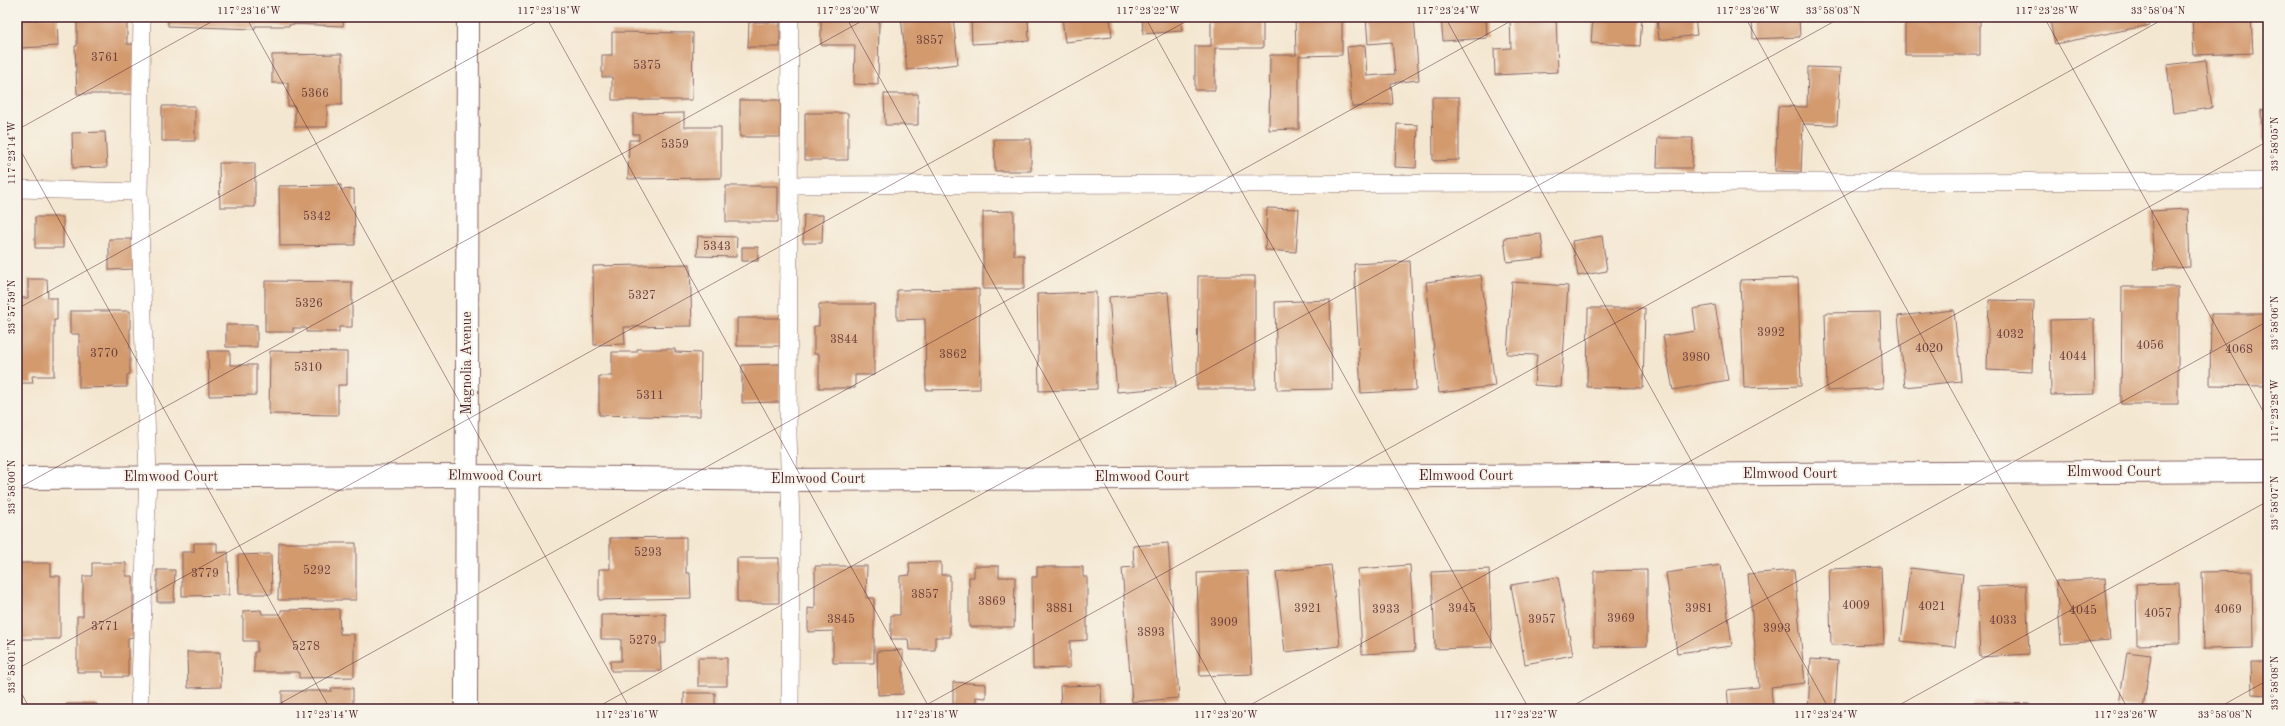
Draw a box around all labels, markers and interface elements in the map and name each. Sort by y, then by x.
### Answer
text: 117°23'16"W [217,6,281,16]
text: 117°23'18"W [517,6,581,16]
text: 117°23'20"W [816,6,880,16]
text: 117°23'22"W [1116,6,1180,16]
text: 117°23'24"W [1416,6,1480,16]
text: 117°23'26"W [1716,6,1780,16]
text: 33°58'03"N [1806,6,1861,16]
text: 117°23'28"W [2015,6,2079,16]
text: 33°58'04"N [2131,6,2186,16]
house number: 3857 [916,34,944,47]
house number: 3761 [91,52,119,64]
house number: 5375 [633,59,661,72]
house number: 5366 [301,87,329,100]
text: 33°58'05"N [2270,116,2280,171]
text: 117°23'14"W [7,121,17,185]
house number: 5359 [661,138,689,151]
house number: 5342 [303,210,331,223]
house number: 5343 [703,240,731,253]
text: 33°57'59"N [7,279,17,334]
house number: 5327 [628,289,656,302]
text: 33°58'06"N [2270,295,2280,350]
house number: 5326 [295,297,323,310]
street label: Magnolia Avenue [460,311,474,415]
house number: 3992 [1757,327,1785,339]
house number: 4032 [1996,329,2024,341]
house number: 3844 [830,334,858,346]
house number: 4056 [2136,339,2164,352]
house number: 4020 [1915,343,1943,355]
house number: 4068 [2225,344,2253,356]
house number: 3770 [90,348,118,360]
house number: 3862 [939,349,967,361]
house number: 4044 [2059,351,2087,363]
house number: 3980 [1682,352,1710,364]
house number: 5310 [294,361,322,374]
text: 117°23'28"W [2270,379,2280,443]
house number: 5311 [636,389,664,402]
text: 33°58'00"N [7,459,17,514]
street label: Elmwood Court [2067,465,2161,479]
street label: Elmwood Court [1743,467,1837,481]
street label: Elmwood Court [448,468,542,484]
street label: Elmwood Court [1419,469,1513,483]
street label: Elmwood Court [124,470,218,484]
street label: Elmwood Court [1095,470,1189,484]
street label: Elmwood Court [771,472,865,486]
text: 33°58'07"N [2270,475,2280,530]
house number: 5293 [634,546,662,559]
house number: 5292 [303,564,331,577]
house number: 3779 [191,568,219,580]
house number: 3857 [911,588,939,601]
house number: 3869 [978,596,1006,608]
house number: 4009 [1842,600,1870,612]
house number: 4021 [1918,601,1946,613]
house number: 3945 [1448,602,1476,615]
house number: 3881 [1046,603,1074,615]
house number: 3921 [1294,603,1322,615]
house number: 3981 [1685,603,1713,615]
house number: 3933 [1372,604,1400,616]
house number: 4045 [2069,604,2097,617]
house number: 4069 [2214,604,2242,616]
house number: 4057 [2144,607,2172,620]
house number: 3845 [827,613,855,626]
house number: 3957 [1528,613,1556,626]
house number: 3969 [1607,613,1635,625]
house number: 4033 [1989,615,2017,627]
house number: 3909 [1210,617,1238,629]
house number: 3771 [91,621,119,633]
house number: 3993 [1763,623,1791,635]
house number: 3893 [1137,627,1165,639]
house number: 5279 [629,634,657,647]
text: 33°58'01"N [7,638,17,693]
house number: 5278 [292,640,320,653]
text: 33°58'08"N [2270,655,2280,710]
text: 117°23'14"W [295,710,359,720]
text: 117°23'16"W [595,710,659,720]
text: 117°23'18"W [895,710,959,720]
text: 117°23'20"W [1194,710,1258,720]
text: 117°23'22"W [1494,710,1558,720]
text: 117°23'24"W [1794,710,1858,720]
text: 117°23'26"W [2094,710,2158,720]
text: 33°58'08"N [2198,710,2253,720]

